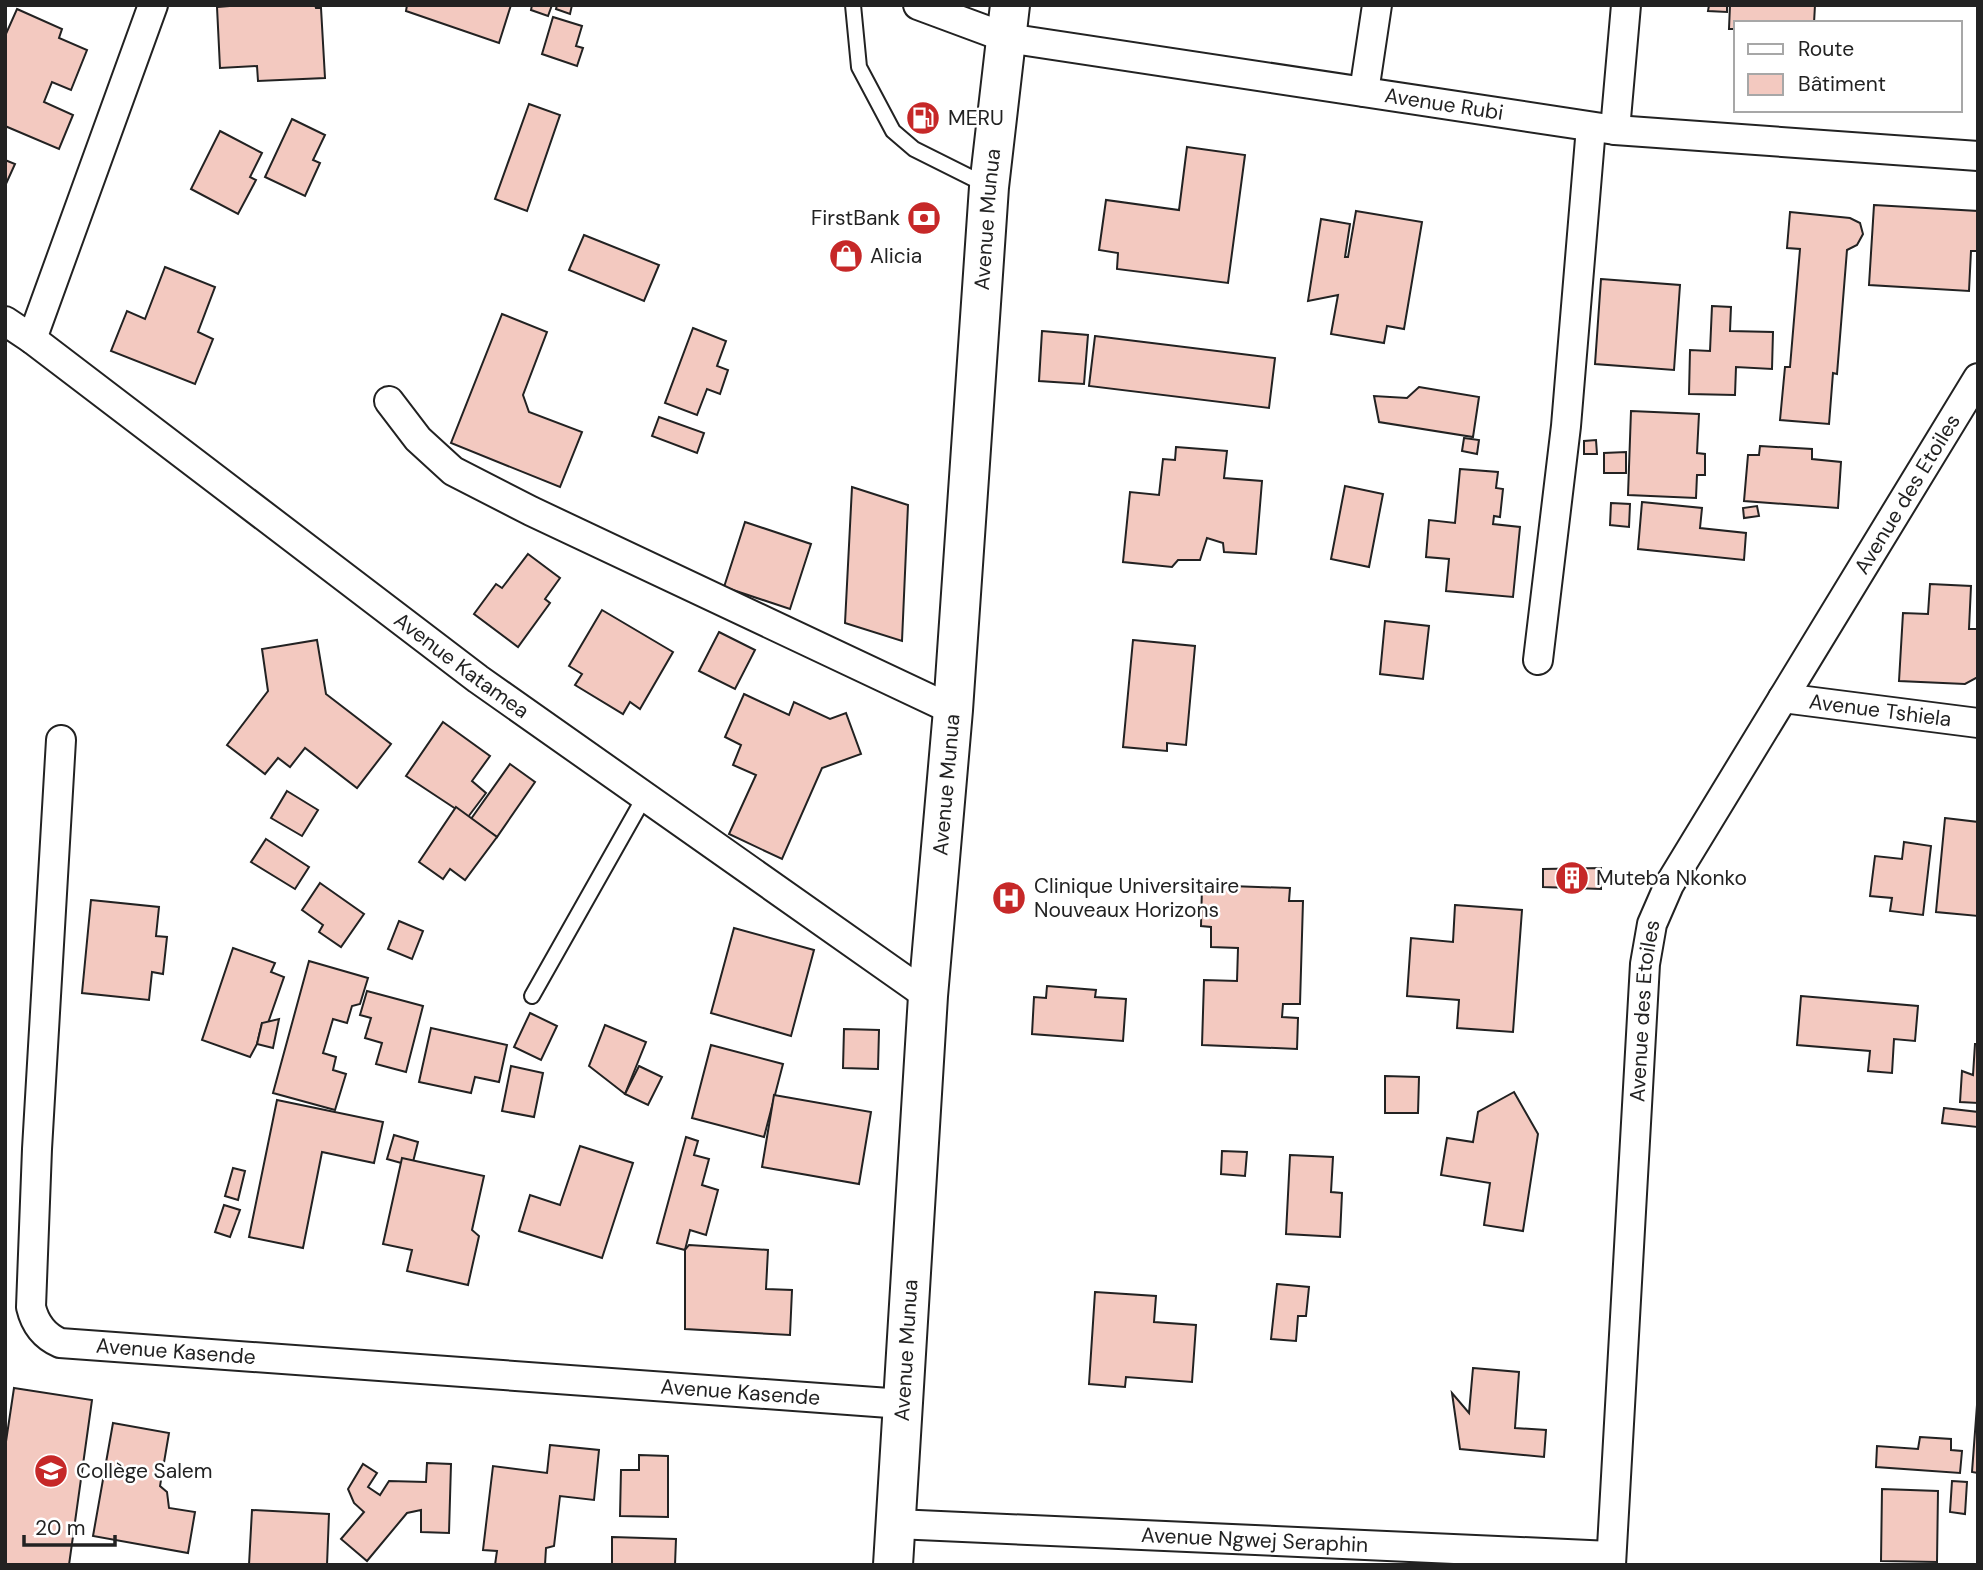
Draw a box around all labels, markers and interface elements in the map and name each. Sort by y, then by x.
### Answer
legend [1734,21,1962,112]
text: Route [1798,35,1854,63]
text: Bâtiment [1798,70,1886,98]
street label: Avenue Rubi [1383,81,1505,127]
fuel station icon: MERU [904,99,942,137]
place label: MERU [948,104,1004,132]
street label: Avenue Munua [968,147,1007,291]
bank icon: FirstBank [905,199,943,237]
place label: FirstBank [811,204,900,232]
shop icon: Alicia [827,237,865,275]
place label: Alicia [870,242,922,270]
street label: Avenue des Etoiles [1848,409,1967,579]
street label: Avenue Katamea [388,606,535,725]
street label: Avenue Tshiela [1807,687,1953,733]
street label: Avenue Munua [926,713,967,857]
building icon: Muteba Nkonko [1553,859,1591,897]
place label: Muteba Nkonko [1596,864,1747,892]
place label: Clinique Universitaire Nouveaux Horizons [1034,872,1239,924]
hospital icon: Clinique Universitaire Nouveaux Horizons [990,879,1028,917]
street label: Avenue des Etoiles [1623,918,1666,1103]
street label: Avenue Munua [888,1279,925,1422]
street label: Avenue Kasende [95,1332,257,1371]
street label: Avenue Kasende [660,1372,821,1412]
school or university icon: Collège Salem [32,1452,70,1490]
place label: Collège Salem [76,1457,212,1485]
scale bar [24,1504,116,1548]
text: 20 m [35,1514,86,1542]
street label: Avenue Ngwej Seraphin [1141,1521,1369,1559]

